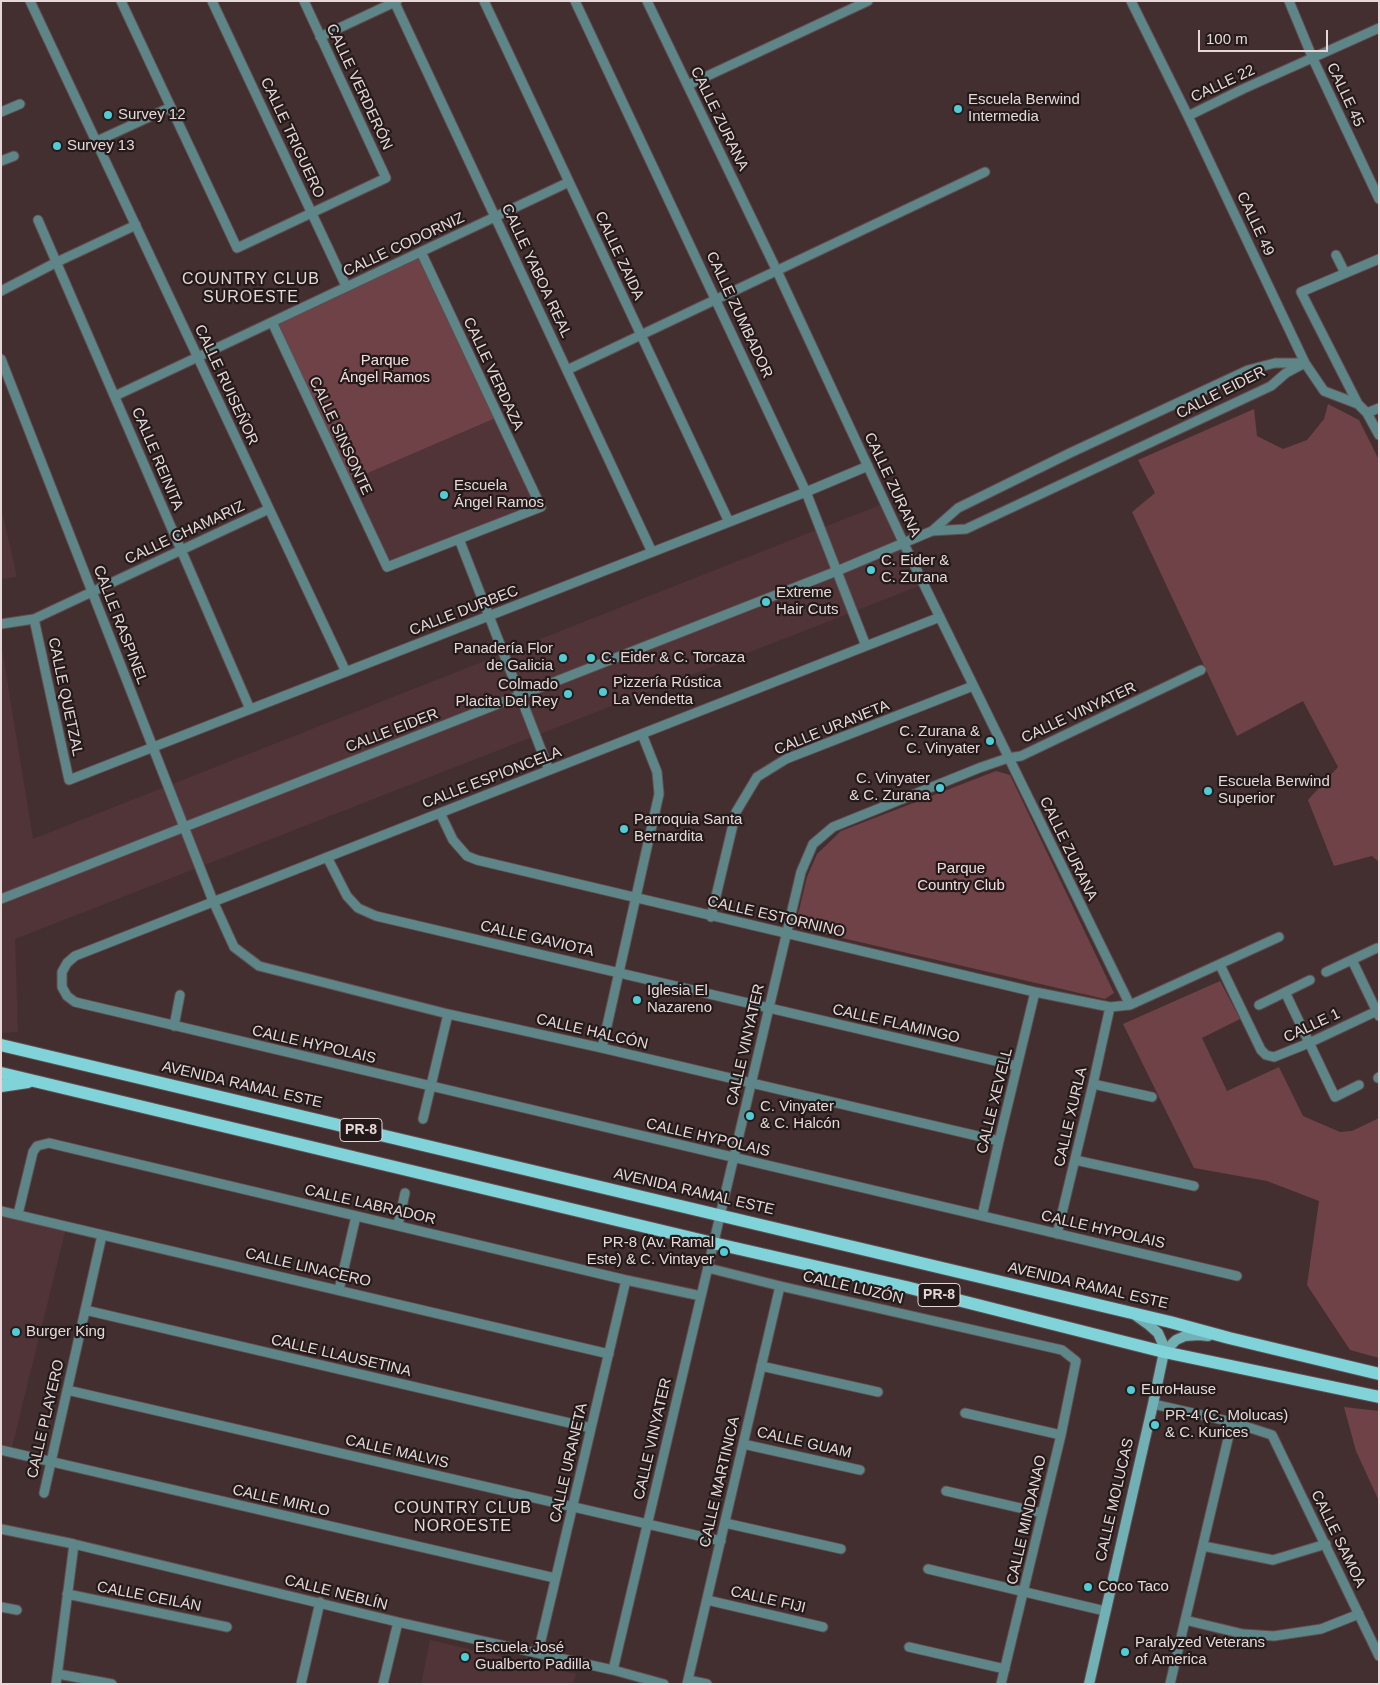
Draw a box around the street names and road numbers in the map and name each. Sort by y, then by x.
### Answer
street label: CALLE VERDERÓN [322,21,396,153]
street label: CALLE 45 [1322,60,1368,130]
street label: CALLE 22 [1188,61,1258,107]
street label: CALLE ZURANA [686,64,752,174]
street label: CALLE TRIGUERO [256,75,328,201]
street label: CALLE 49 [1232,189,1278,259]
street label: CALLE YABOA REAL [497,201,575,341]
street label: CALLE CODORNIZ [341,209,467,281]
street label: CALLE ZAIDA [591,209,647,303]
street label: CALLE ZUMBADOR [702,249,776,381]
street label: CALLE VERDAZA [459,315,527,433]
street label: CALLE RUISEÑOR [190,322,262,448]
street label: CALLE EIDER [1173,363,1269,423]
street label: CALLE SINSONTE [305,374,375,498]
street label: CALLE REINITA [127,405,187,513]
street label: CALLE ZURANA [860,430,924,540]
street label: CALLE CHAMARIZ [122,497,248,569]
street label: CALLE RASPINEL [89,563,151,687]
street label: CALLE DURBEC [407,582,521,640]
street label: CALLE QUETZAL [44,636,86,758]
street label: CALLE VINYATER [1019,679,1139,747]
street label: CALLE URANETA [772,697,892,759]
street label: CALLE EIDER [343,705,441,757]
street label: CALLE ESPIONCELA [420,743,564,813]
street label: CALLE ZURANA [1035,794,1101,904]
street label: CALLE ESTORNINO [705,892,847,942]
street label: CALLE GAVIOTA [478,917,596,961]
street label: CALLE VINYATER [723,982,769,1108]
street label: CALLE FLAMINGO [831,1001,961,1047]
street label: CALLE 1 [1281,1005,1343,1047]
street label: CALLE HALCÓN [534,1010,650,1054]
street label: CALLE HYPOLAIS [250,1022,378,1068]
street label: CALLE XEVELL [973,1046,1017,1156]
street label: AVENIDA RAMAL ESTE [160,1058,324,1112]
street label: CALLE XURLA [1051,1065,1091,1169]
street label: CALLE HYPOLAIS [644,1115,772,1161]
road number: PR-8 [340,1118,382,1142]
street label: AVENIDA RAMAL ESTE [612,1165,776,1219]
street label: CALLE LABRADOR [303,1181,437,1229]
street label: CALLE HYPOLAIS [1039,1207,1167,1253]
street label: CALLE LINACERO [243,1245,373,1291]
street label: AVENIDA RAMAL ESTE [1006,1259,1170,1313]
street label: CALLE LUZÓN [801,1268,905,1308]
road number: PR-8 [918,1284,960,1306]
street label: CALLE LLAUSETINA [269,1331,413,1381]
street label: CALLE PLAYERO [24,1358,68,1480]
street label: CALLE VINYATER [630,1376,676,1502]
street label: CALLE URANETA [546,1401,592,1525]
street label: CALLE MARTINICA [696,1415,744,1549]
street label: CALLE GUAM [755,1423,853,1463]
street label: CALLE MALVIS [344,1431,450,1473]
street label: CALLE MOLUCAS [1092,1437,1138,1563]
street label: CALLE MINDANAO [1003,1453,1051,1587]
street label: CALLE MIRLO [231,1481,331,1521]
street label: CALLE SAMOA [1307,1487,1369,1591]
street label: CALLE NEBLÍN [282,1571,390,1615]
street label: CALLE CEILÁN [95,1578,203,1616]
street label: CALLE FIJI [729,1583,807,1617]

